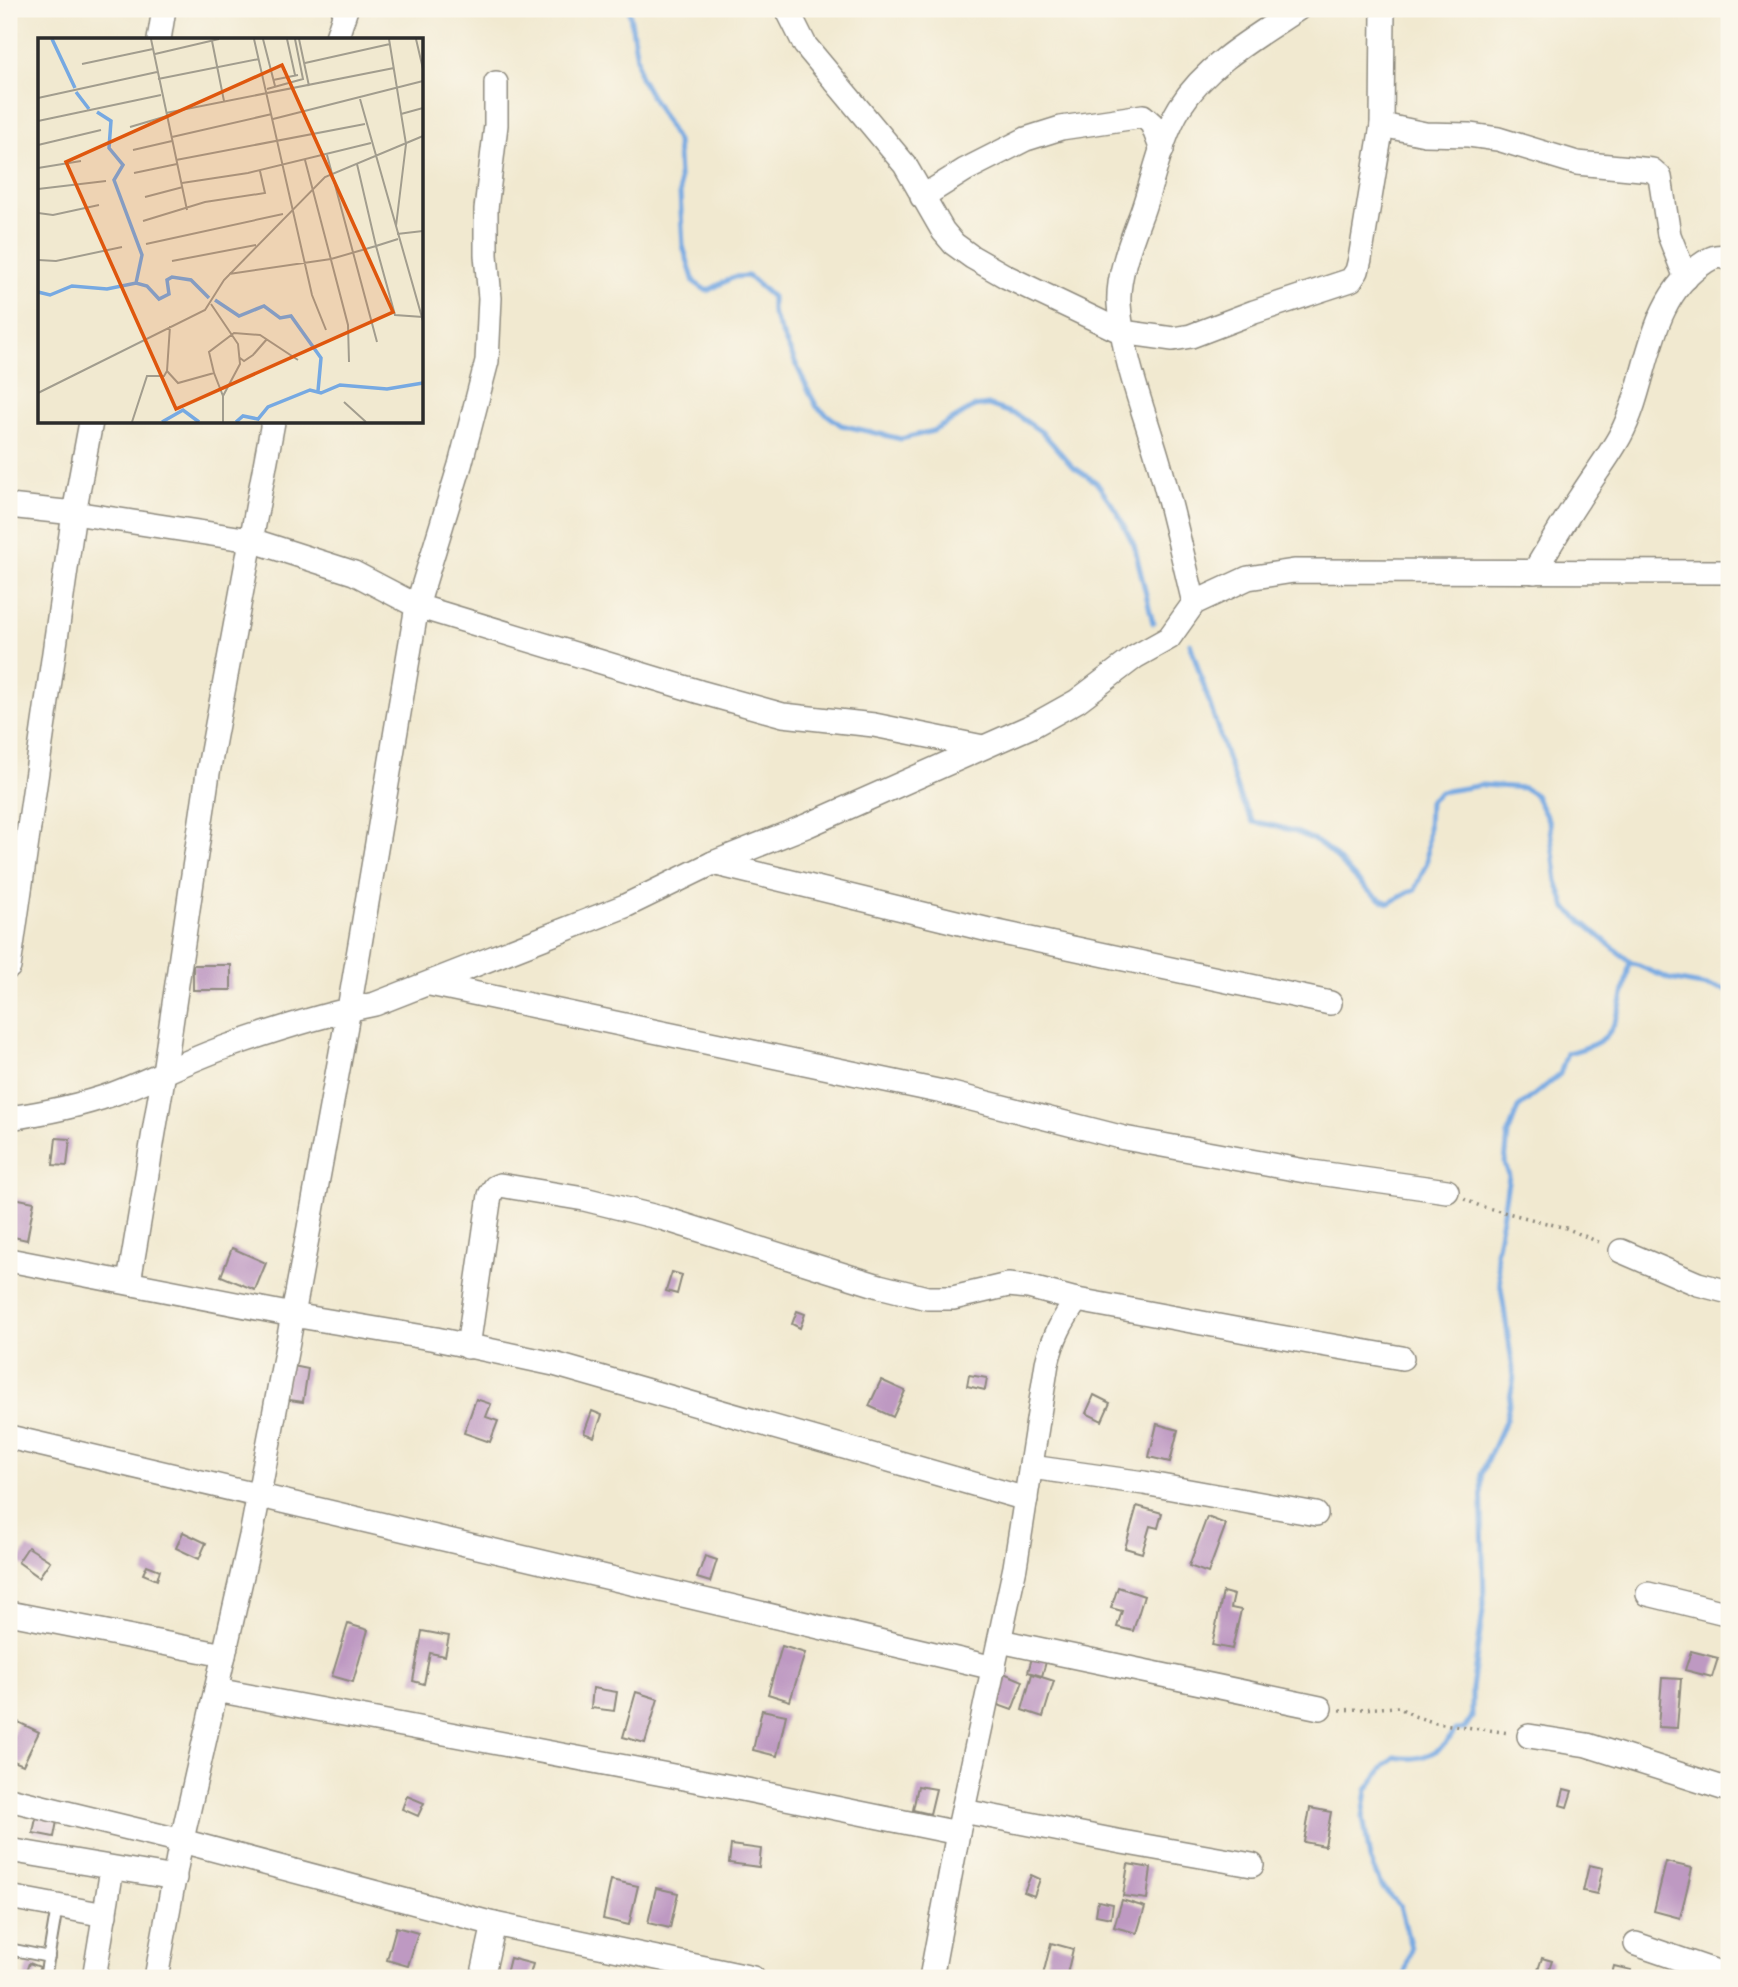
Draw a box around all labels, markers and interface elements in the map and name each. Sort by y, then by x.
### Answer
inset map [38,38,424,424]

